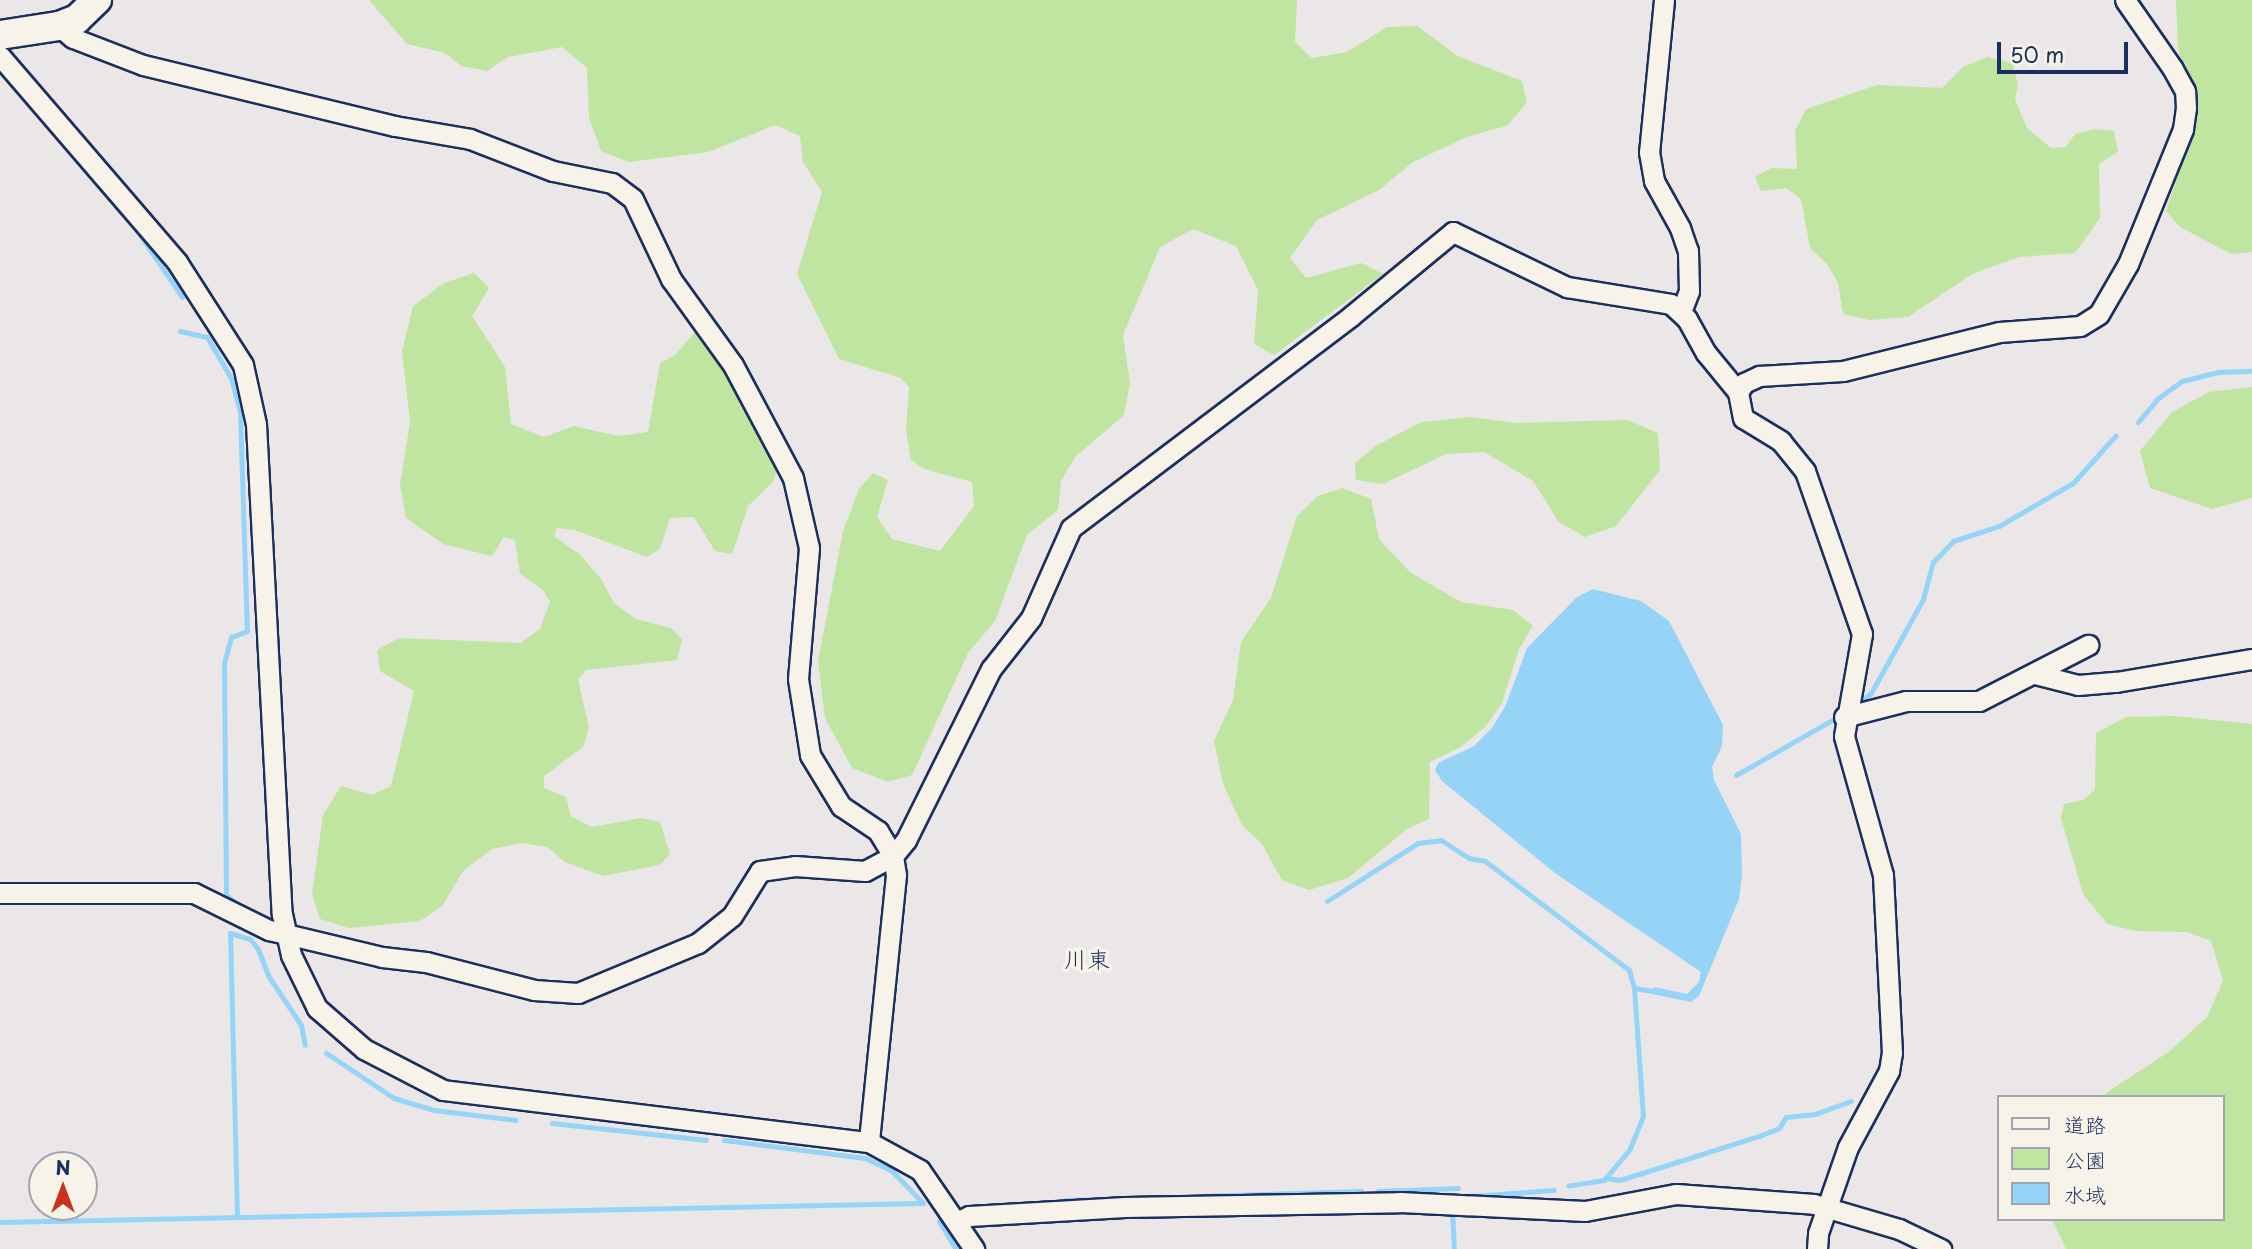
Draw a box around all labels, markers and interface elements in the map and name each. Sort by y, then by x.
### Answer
scale bar [2000,28,2131,72]
text: 50 m [2010,38,2064,70]
district label: 川東 [1064,945,1110,973]
legend [1996,1095,2224,1221]
text: 道路 [2064,1108,2106,1140]
text: 公園 [2064,1143,2106,1175]
north arrow [28,1151,98,1221]
text: N [55,1153,71,1181]
text: 水域 [2064,1178,2106,1210]

